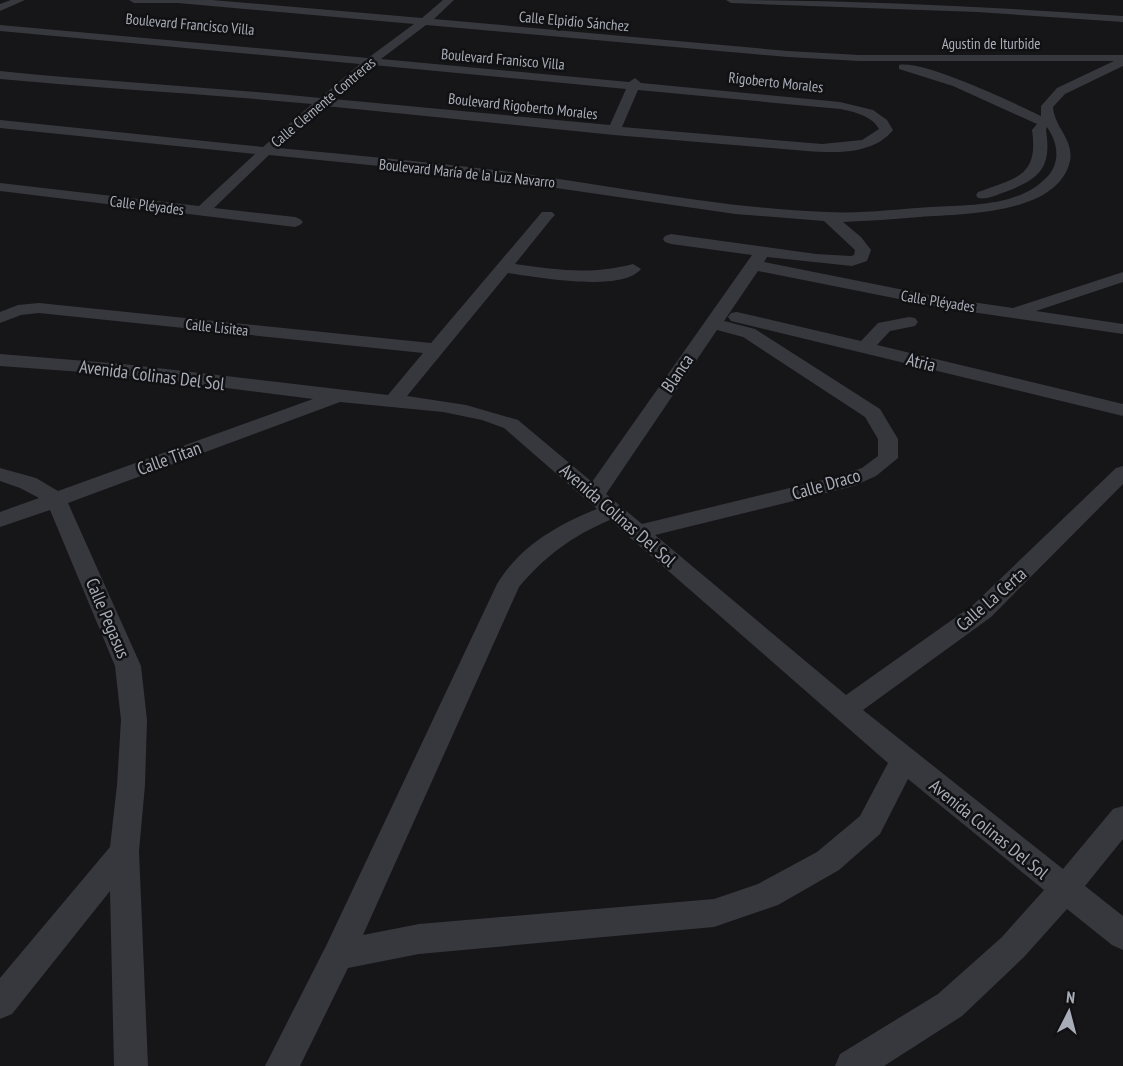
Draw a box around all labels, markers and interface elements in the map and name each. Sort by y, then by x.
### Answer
street label: Calle Elpidio Sánchez [518,7,630,35]
street label: Boulevard Francisco Villa [125,9,255,39]
street label: Agustin de Iturbide [942,34,1040,53]
street label: Boulevard Franisco Villa [440,44,566,74]
street label: Calle Clemente Contreras [267,53,379,151]
street label: Rigoberto Morales [728,68,824,96]
street label: Boulevard Rigoberto Morales [447,89,599,123]
street label: Boulevard María de la Luz Navarro [378,154,556,192]
street label: Calle Pléyades [109,191,185,219]
street label: Calle Pléyades [900,286,976,316]
street label: Calle Lisitea [185,314,249,340]
street label: Atria [904,347,938,377]
street label: Blanca [656,349,698,397]
street label: Avenida Colinas Del Sol [78,355,227,395]
street label: Calle Titan [134,436,204,480]
street label: Avenida Colinas Del Sol [555,458,681,572]
street label: Calle Draco [789,463,863,505]
street label: Calle La Certa [951,562,1031,636]
street label: Calle Pegasus [81,575,135,661]
street label: Avenida Colinas Del Sol [925,774,1054,884]
north arrow [1039,982,1099,1042]
text: N [1065,987,1076,1007]

